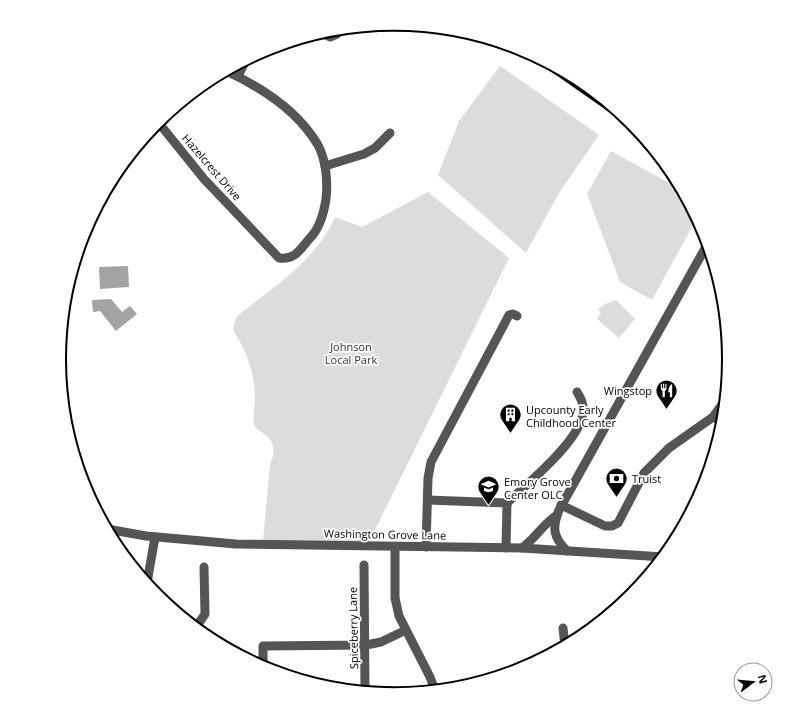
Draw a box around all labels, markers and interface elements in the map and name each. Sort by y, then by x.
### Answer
street label: Hazelcrest Drive [179,131,245,203]
park label: Johnson Local Park [325,339,377,367]
restaurant icon: Wingstop [654,377,680,410]
place label: Wingstop [604,383,652,398]
building icon: Upcounty Early Childhood Center [497,402,523,435]
place label: Upcounty Early Childhood Center [526,402,616,430]
bank icon: Truist [604,465,630,498]
place label: Truist [632,471,661,486]
school or university icon: Emory Grove Center OLC [475,474,501,507]
place label: Emory Grove Center OLC [504,474,571,502]
street label: Washington Grove Lane [324,525,446,543]
street label: Spiceberry Lane [345,587,361,669]
north arrow [733,662,773,702]
text: N [755,673,772,685]

